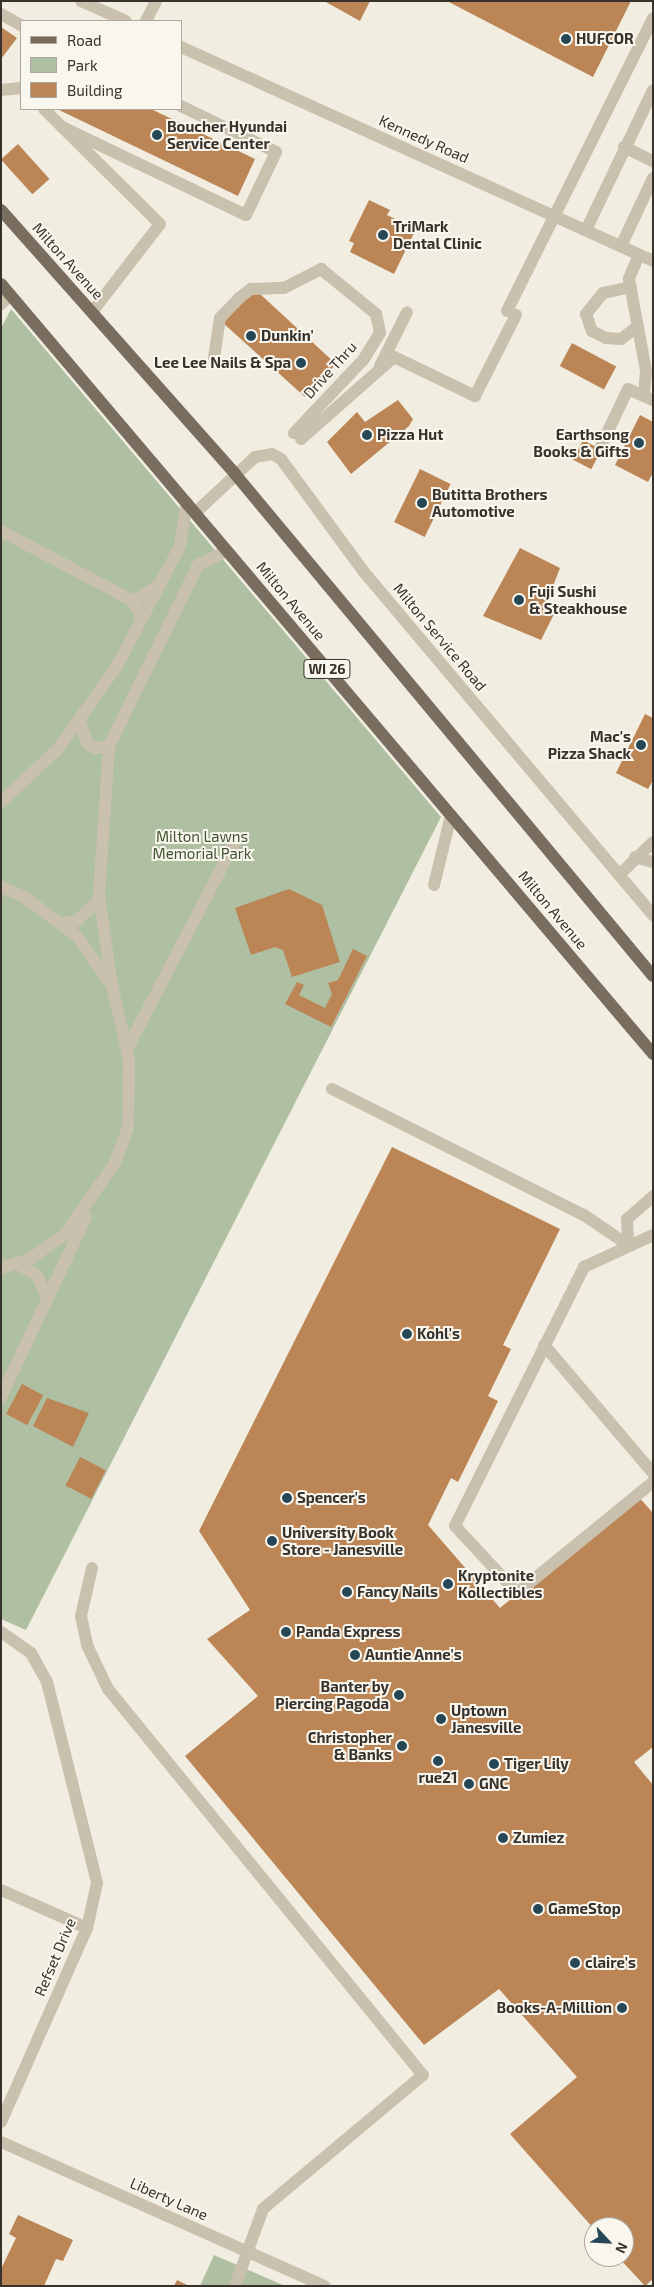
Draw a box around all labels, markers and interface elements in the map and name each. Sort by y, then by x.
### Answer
legend [20,20,182,110]
place label: HUFCOR [576,30,634,48]
text: Road [67,31,102,49]
marker: HUFCOR [560,33,572,45]
text: Park [67,56,98,74]
text: Building [67,81,122,99]
street label: Kennedy Road [376,111,472,167]
place label: Boucher Hyundai Service Center [167,117,288,152]
marker: Boucher Hyundai Service Center [151,129,163,141]
place label: TriMark Dental Clinic [393,217,482,252]
street label: Milton Avenue [29,219,107,303]
marker: TriMark Dental Clinic [377,229,389,241]
place label: Dunkin' [261,327,314,345]
marker: Dunkin' [245,330,257,342]
street label: Drive Thru [300,338,360,402]
place label: Lee Lee Nails & Spa [154,354,291,372]
marker: Lee Lee Nails & Spa [295,357,307,369]
place label: Earthsong Books & Gifts [533,425,629,460]
place label: Pizza Hut [377,426,443,444]
marker: Pizza Hut [361,429,373,441]
marker: Earthsong Books & Gifts [633,437,645,449]
place label: Butitta Brothers Automotive [432,485,548,520]
marker: Butitta Brothers Automotive [416,497,428,509]
street label: Milton Avenue [253,558,329,644]
street label: Milton Service Road [390,580,490,694]
place label: Fuji Sushi & Steakhouse [529,582,627,617]
marker: Fuji Sushi & Steakhouse [513,594,525,606]
road number: WI 26 [303,658,351,681]
place label: Mac's Pizza Shack [548,727,631,762]
marker: Mac's Pizza Shack [635,739,647,751]
park label: Milton Lawns Memorial Park [152,827,252,862]
street label: Milton Avenue [515,867,591,953]
place label: Kohl's [417,1325,460,1343]
marker: Kohl's [401,1328,413,1340]
place label: Spencer's [297,1489,366,1507]
marker: Spencer's [281,1492,293,1504]
place label: University Book Store - Janesville [282,1523,404,1558]
marker: University Book Store - Janesville [266,1535,278,1547]
place label: Kryptonite Kollectibles [458,1566,543,1601]
marker: Kryptonite Kollectibles [442,1578,454,1590]
place label: Fancy Nails [357,1583,438,1601]
marker: Fancy Nails [341,1586,353,1598]
place label: Panda Express [296,1623,400,1641]
marker: Panda Express [280,1626,292,1638]
place label: Auntie Anne's [365,1646,462,1664]
marker: Auntie Anne's [349,1649,361,1661]
place label: Banter by Piercing Pagoda [275,1677,389,1712]
marker: Banter by Piercing Pagoda [393,1689,405,1701]
place label: Uptown Janesville [451,1701,521,1736]
marker: Uptown Janesville [435,1713,447,1725]
place label: Christopher & Banks [308,1728,392,1763]
marker: Christopher & Banks [396,1740,408,1752]
marker: rue21 [432,1755,444,1767]
place label: Tiger Lily [504,1755,569,1773]
marker: Tiger Lily [488,1758,500,1770]
place label: rue21 [419,1769,457,1787]
place label: GNC [479,1775,508,1793]
marker: GNC [463,1778,475,1790]
place label: Zumiez [513,1829,564,1847]
marker: Zumiez [497,1832,509,1844]
place label: GameStop [548,1900,621,1918]
marker: GameStop [532,1903,544,1915]
street label: Refset Drive [30,1915,80,1999]
place label: claire's [585,1954,636,1972]
marker: claire's [569,1957,581,1969]
place label: Books-A-Million [496,1999,612,2017]
marker: Books-A-Million [616,2002,628,2014]
street label: Liberty Lane [127,2174,211,2224]
north arrow [584,2217,634,2267]
text: N [612,2240,632,2256]

